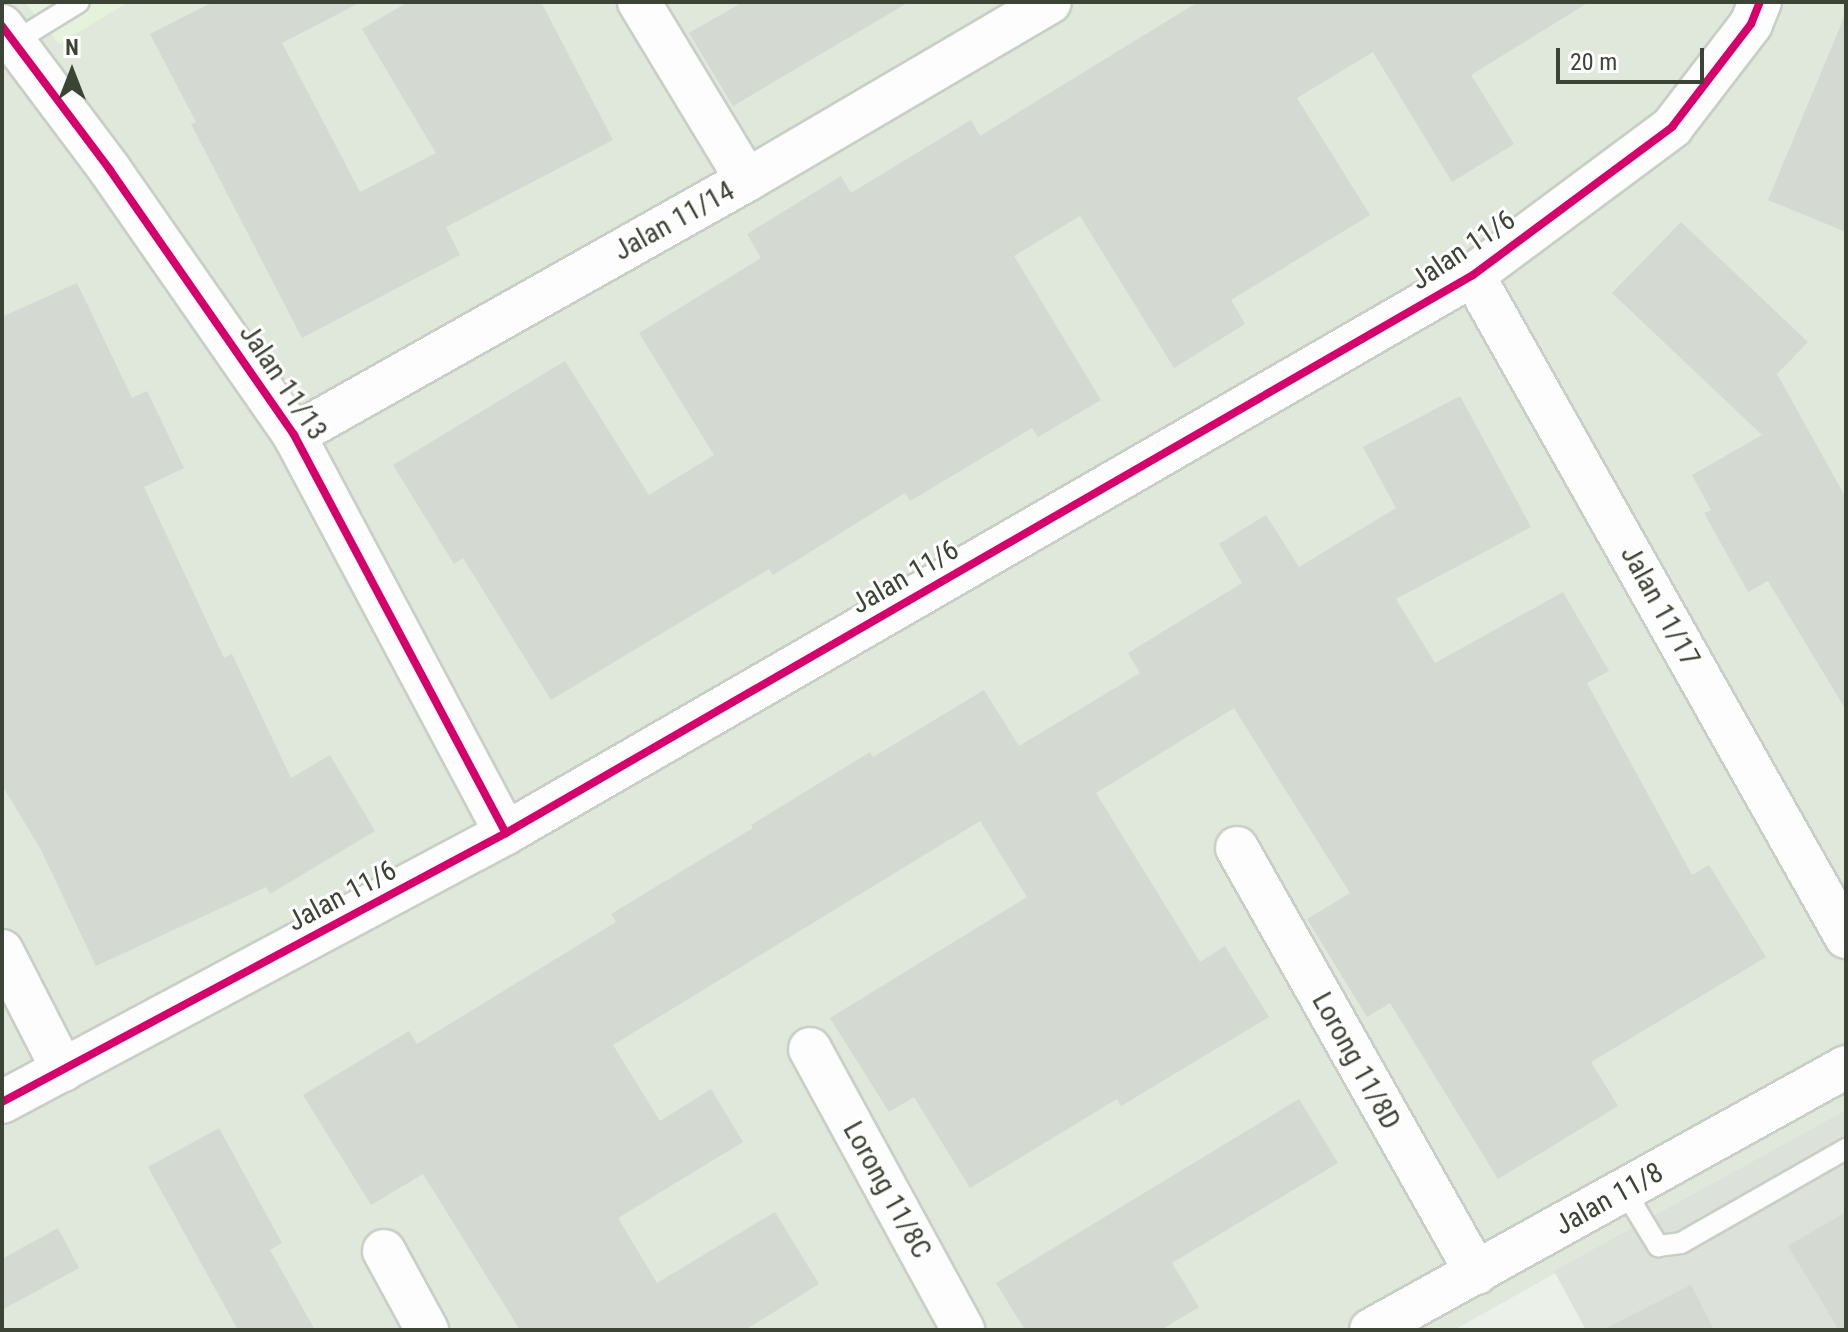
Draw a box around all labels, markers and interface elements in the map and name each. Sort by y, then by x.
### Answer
north arrow [32,32,112,112]
scale bar [1560,32,1708,82]
text: N [65,35,79,60]
text: 20 m [1570,48,1617,76]
street label: Jalan 11/14 [608,174,740,268]
street label: Jalan 11/6 [1404,203,1522,297]
street label: Jalan 11/13 [232,318,334,446]
street label: Jalan 11/6 [845,533,965,621]
street label: Jalan 11/17 [1613,540,1707,672]
street label: Jalan 11/6 [282,853,402,939]
street label: Lorong 11/8D [1305,987,1407,1135]
street label: Lorong 11/8C [836,1116,938,1264]
street label: Jalan 11/8 [1549,1156,1669,1242]

